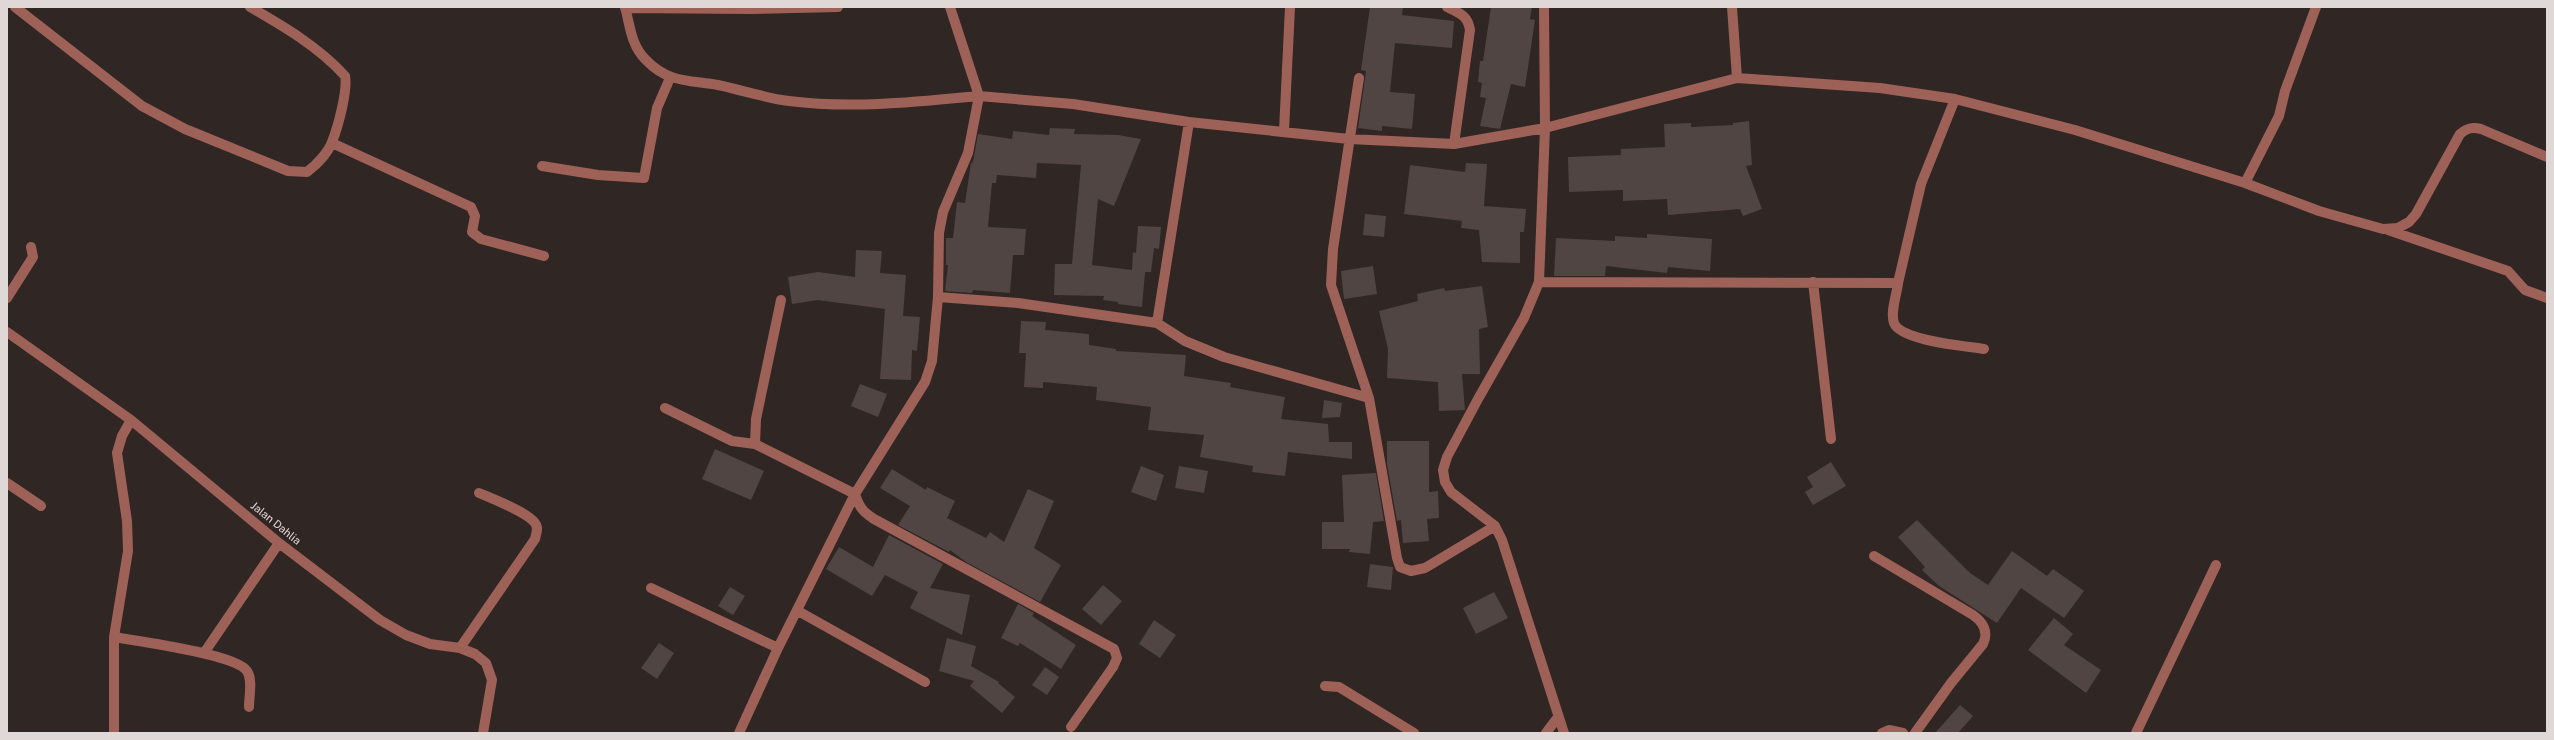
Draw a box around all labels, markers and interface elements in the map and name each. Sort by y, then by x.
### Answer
street label: Jalan Dahlia [249,499,303,547]

